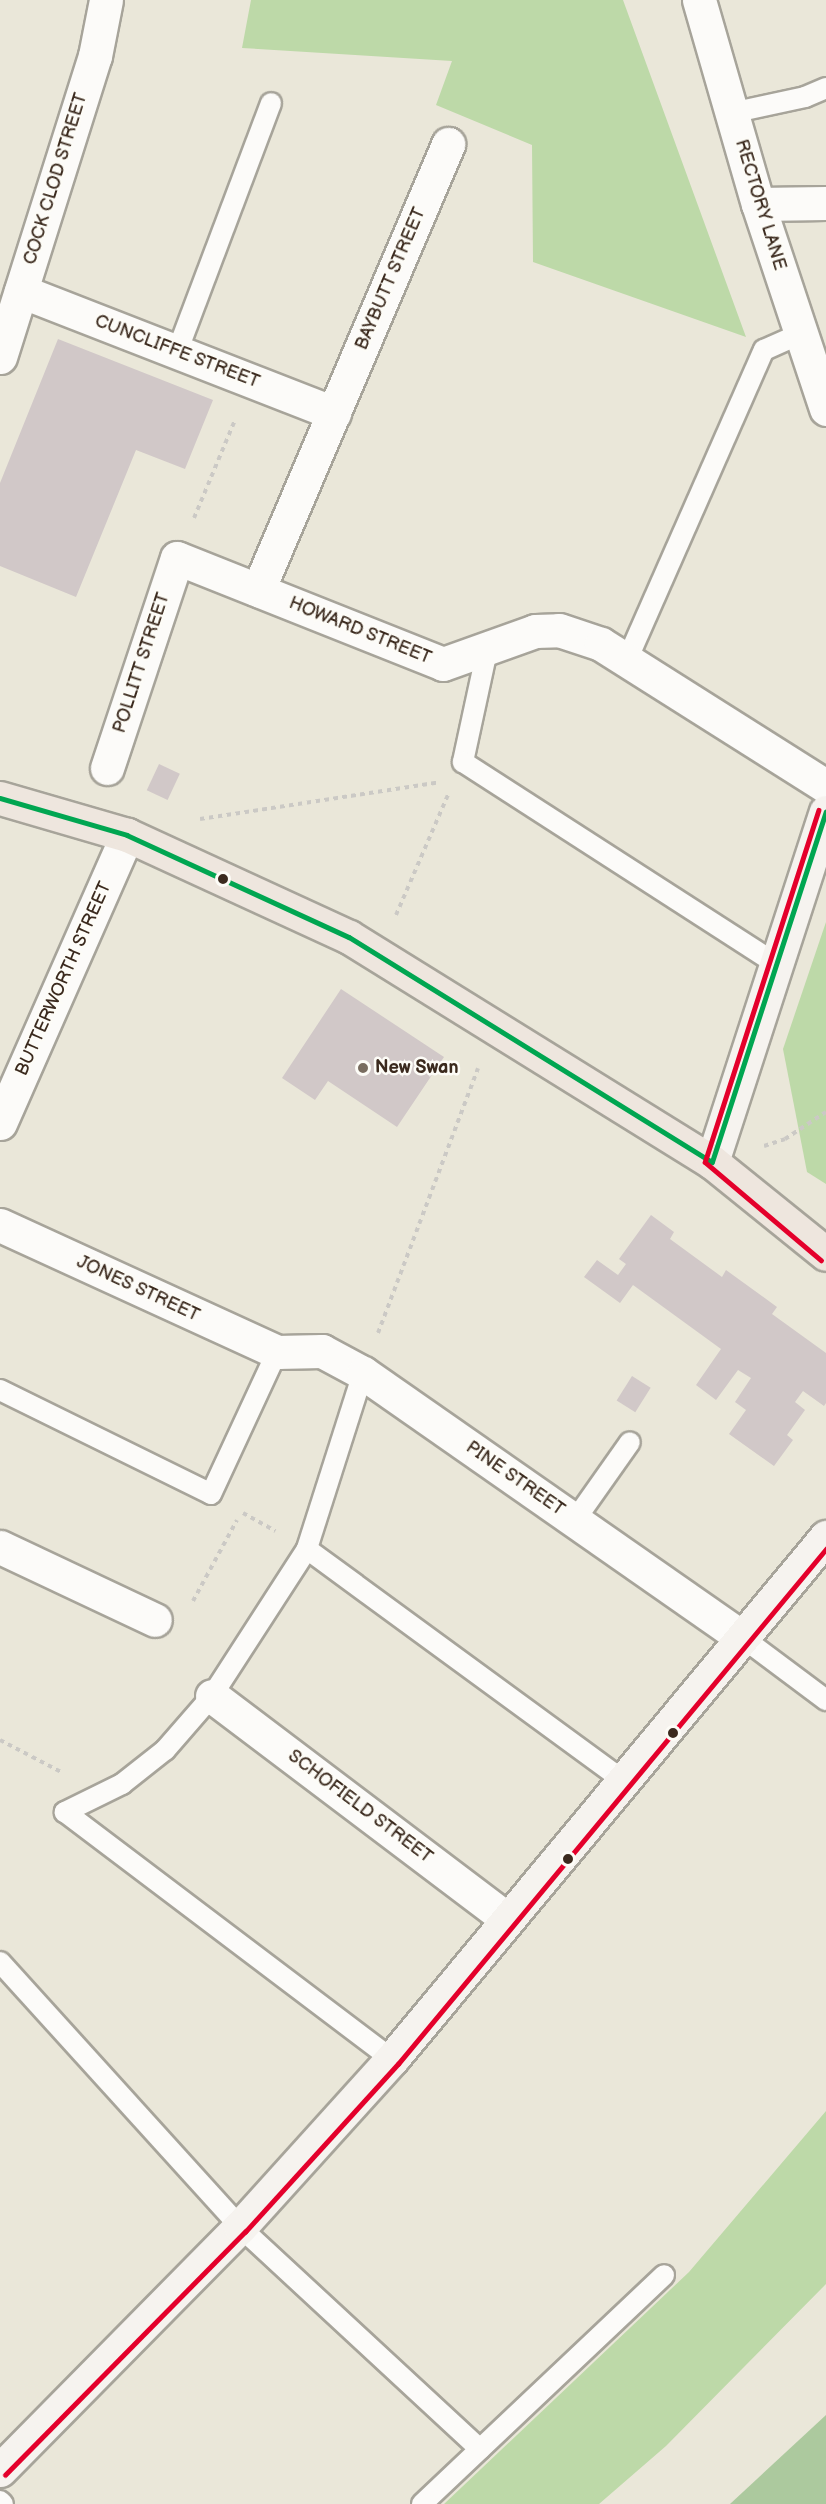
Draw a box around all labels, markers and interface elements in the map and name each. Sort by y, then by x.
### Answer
street label: COCK CLOD STREET [20,90,92,268]
street label: RECTORY LANE [730,137,790,273]
street label: BAYBUTT STREET [351,204,431,354]
street label: CUNCLIFFE STREET [91,311,263,393]
street label: POLLITT STREET [109,590,175,736]
street label: HOWARD STREET [286,593,434,669]
unlabelled marker [217,873,229,885]
street label: BUTTERWORTH STREET [11,879,117,1079]
place label: New Swan [375,1057,458,1079]
marker: New Swan [356,1061,370,1075]
street label: JONES STREET [73,1251,203,1327]
street label: PINE STREET [461,1437,569,1521]
unlabelled marker [667,1727,679,1739]
street label: SCHOFIELD STREET [283,1745,437,1869]
unlabelled marker [562,1853,574,1865]

